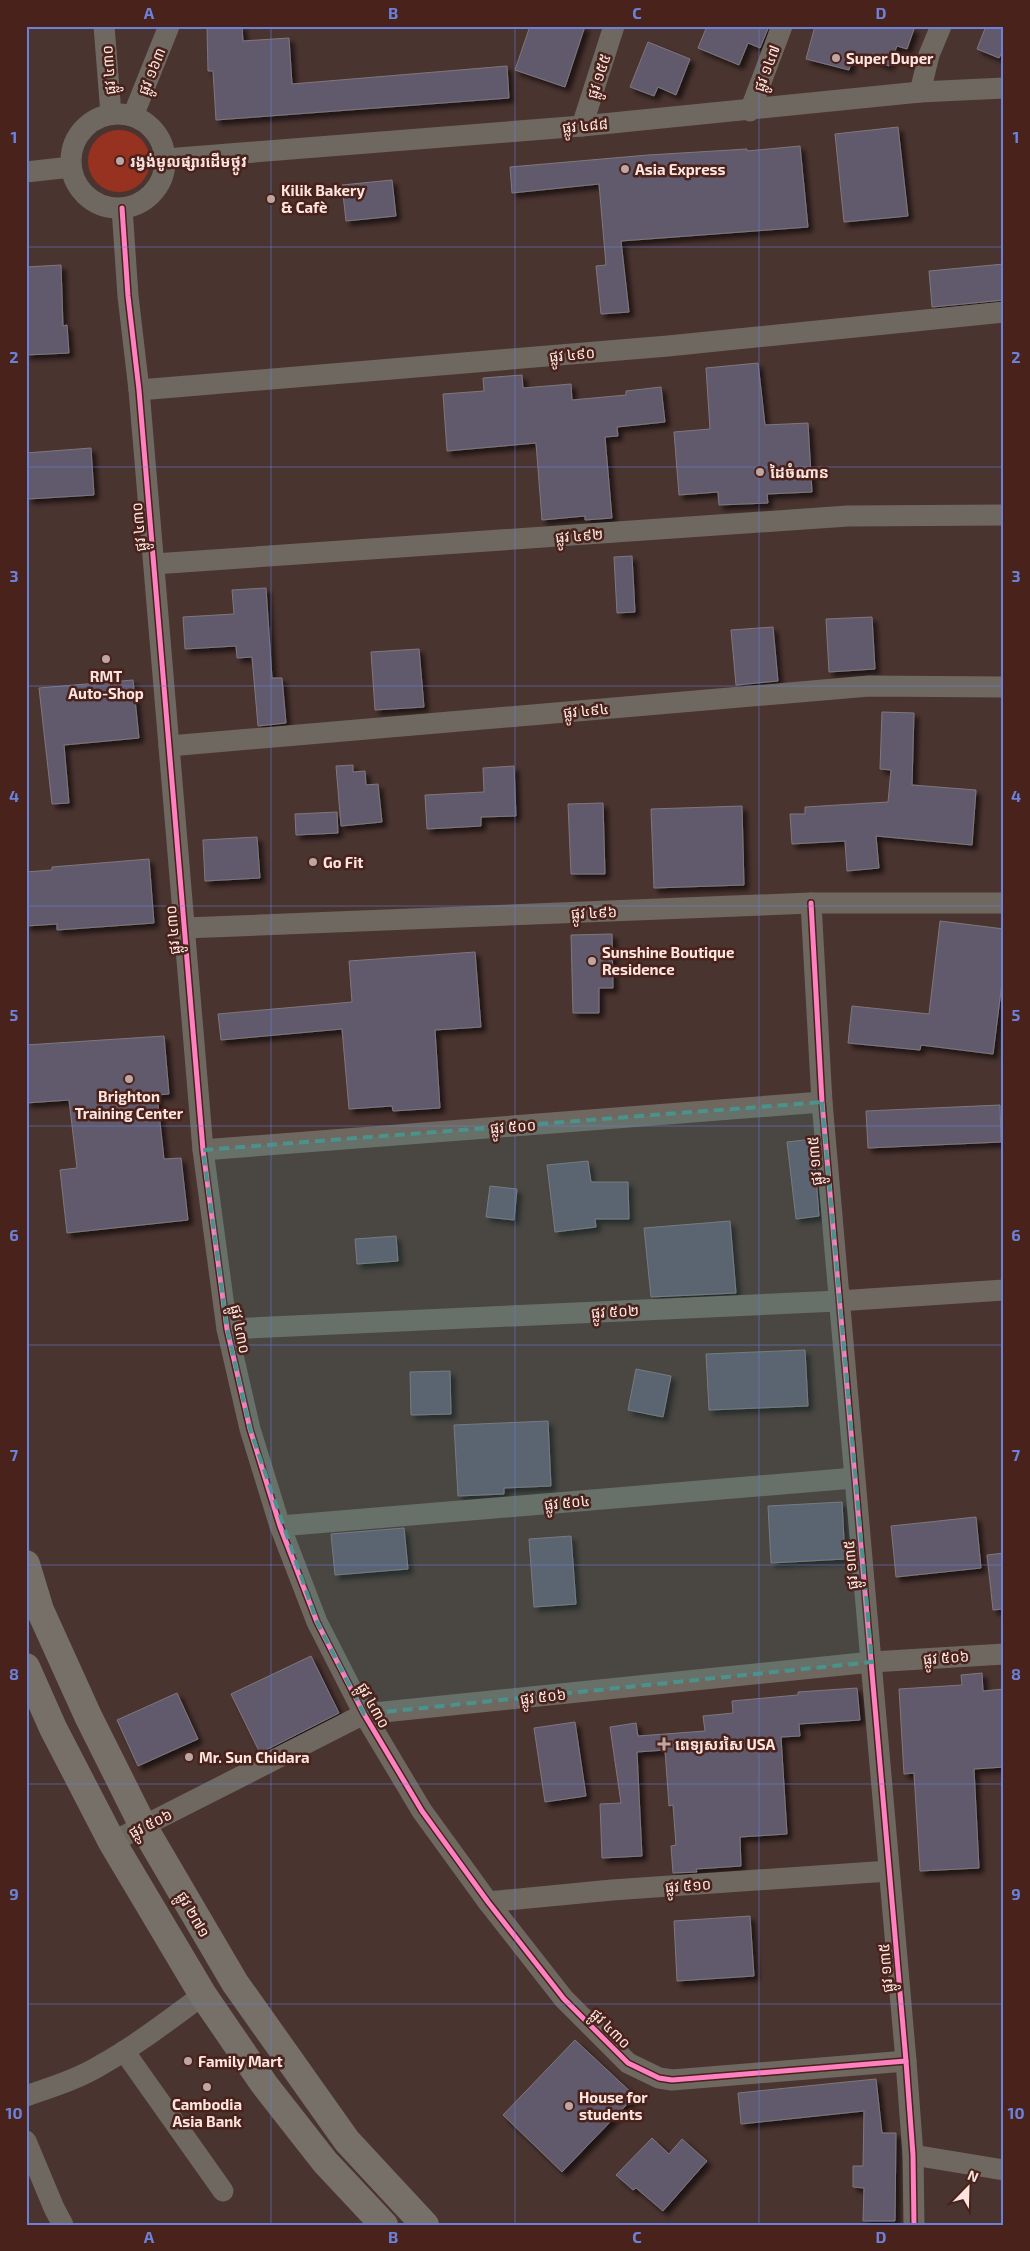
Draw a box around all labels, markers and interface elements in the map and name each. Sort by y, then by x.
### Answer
text: A [144,3,155,22]
text: B [388,3,398,22]
text: C [632,3,642,22]
text: D [876,3,887,22]
street label: ផ្លូវ ១៤៧ [749,42,788,96]
street label: ផ្លូវ ៤៣០ [97,44,124,95]
street label: ផ្លូវ ១៦៣ [133,45,174,99]
place label: Super Duper [846,49,934,67]
street label: ផ្លូវ ១៥៥ [582,51,619,102]
marker: Super Duper [830,52,842,64]
street label: ផ្លូវ ៤៨៨ [561,114,609,141]
text: 1 [11,127,17,146]
text: 1 [1013,127,1019,146]
place label: រង្វង់មូលផ្សារដើមថ្កូវ [130,152,247,176]
marker: រង្វង់មូលផ្សារដើមថ្កូវ [114,155,126,167]
place label: Asia Express [635,160,726,178]
marker: Asia Express [619,163,631,175]
place label: Kilik Bakery & Cafè [281,181,365,216]
marker: Kilik Bakery & Cafè [265,193,277,205]
street label: ផ្លូវ ៤៩០ [548,343,596,370]
text: 2 [9,347,19,366]
text: 2 [1011,347,1021,366]
place label: ដៃចំណាន [770,462,829,481]
marker: ដៃចំណាន [754,466,766,478]
street label: ផ្លូវ ៤៣០ [127,501,155,553]
street label: ផ្លូវ ៤៩២ [554,524,604,551]
text: 3 [9,566,19,585]
text: 3 [1011,566,1021,585]
marker: RMT Auto-Shop [100,653,112,665]
place label: RMT Auto-Shop [68,667,144,702]
street label: ផ្លូវ ៤៩៤ [562,699,610,726]
text: 4 [9,786,19,805]
text: 4 [1011,786,1021,805]
place label: Go Fit [323,853,363,871]
marker: Go Fit [307,856,319,868]
street label: ផ្លូវ ៤៩៦ [571,902,618,927]
street label: ផ្លូវ ៤៣០ [161,904,189,956]
place label: Sunshine Boutique Residence [602,943,734,978]
marker: Sunshine Boutique Residence [586,955,598,967]
text: 5 [10,1005,19,1024]
text: 5 [1012,1005,1021,1024]
marker: Brighton Training Center [123,1073,135,1085]
place label: Brighton Training Center [75,1087,184,1122]
street label: ផ្លូវ ៥០០ [489,1115,537,1142]
street label: ផ្លូវ ១៣៥ [803,1135,831,1187]
text: 6 [9,1225,19,1244]
text: 6 [1011,1225,1021,1244]
street label: ផ្លូវ ៥០២ [591,1301,640,1327]
street label: ផ្លូវ ៤៣០ [222,1303,255,1356]
text: 7 [10,1445,19,1464]
text: 7 [1012,1445,1021,1464]
street label: ផ្លូវ ៥០៤ [543,1491,591,1518]
street label: ផ្លូវ ១៣៥ [839,1539,867,1591]
street label: ផ្លូវ ៥០៦ [922,1646,970,1673]
text: 8 [9,1664,19,1683]
text: 8 [1011,1664,1021,1683]
street label: ផ្លូវ ៤៣០ [349,1679,394,1734]
street label: ផ្លូវ ៥០៦ [519,1685,568,1713]
place label: ពេទ្យសរសៃ USA [675,1735,776,1754]
marker: ពេទ្យសរសៃ USA [657,1737,671,1751]
place label: Mr. Sun Chidara [199,1748,310,1766]
marker: Mr. Sun Chidara [183,1751,195,1763]
street label: ផ្លូវ ៥០៦ [125,1804,177,1846]
street label: ផ្លូវ ៥១០ [664,1874,712,1901]
text: 9 [9,1884,19,1903]
text: 9 [1011,1884,1021,1903]
street label: ផ្លូវ ២៧១ [169,1888,214,1943]
street label: ផ្លូវ ១៣៥ [874,1942,902,1994]
street label: ផ្លូវ ៤៣០ [583,2004,635,2056]
place label: Family Mart [198,2052,283,2071]
marker: Family Mart [182,2055,194,2067]
marker: Cambodia Asia Bank [201,2081,213,2093]
place label: House for students [579,2088,648,2123]
place label: Cambodia Asia Bank [172,2095,242,2130]
marker: House for students [563,2100,575,2112]
text: 10 [5,2103,23,2122]
text: 10 [1007,2103,1025,2122]
north arrow [942,2164,992,2214]
text: N [965,2166,981,2185]
text: A [144,2227,155,2246]
text: B [388,2227,398,2246]
text: C [632,2227,642,2246]
text: D [876,2227,887,2246]

